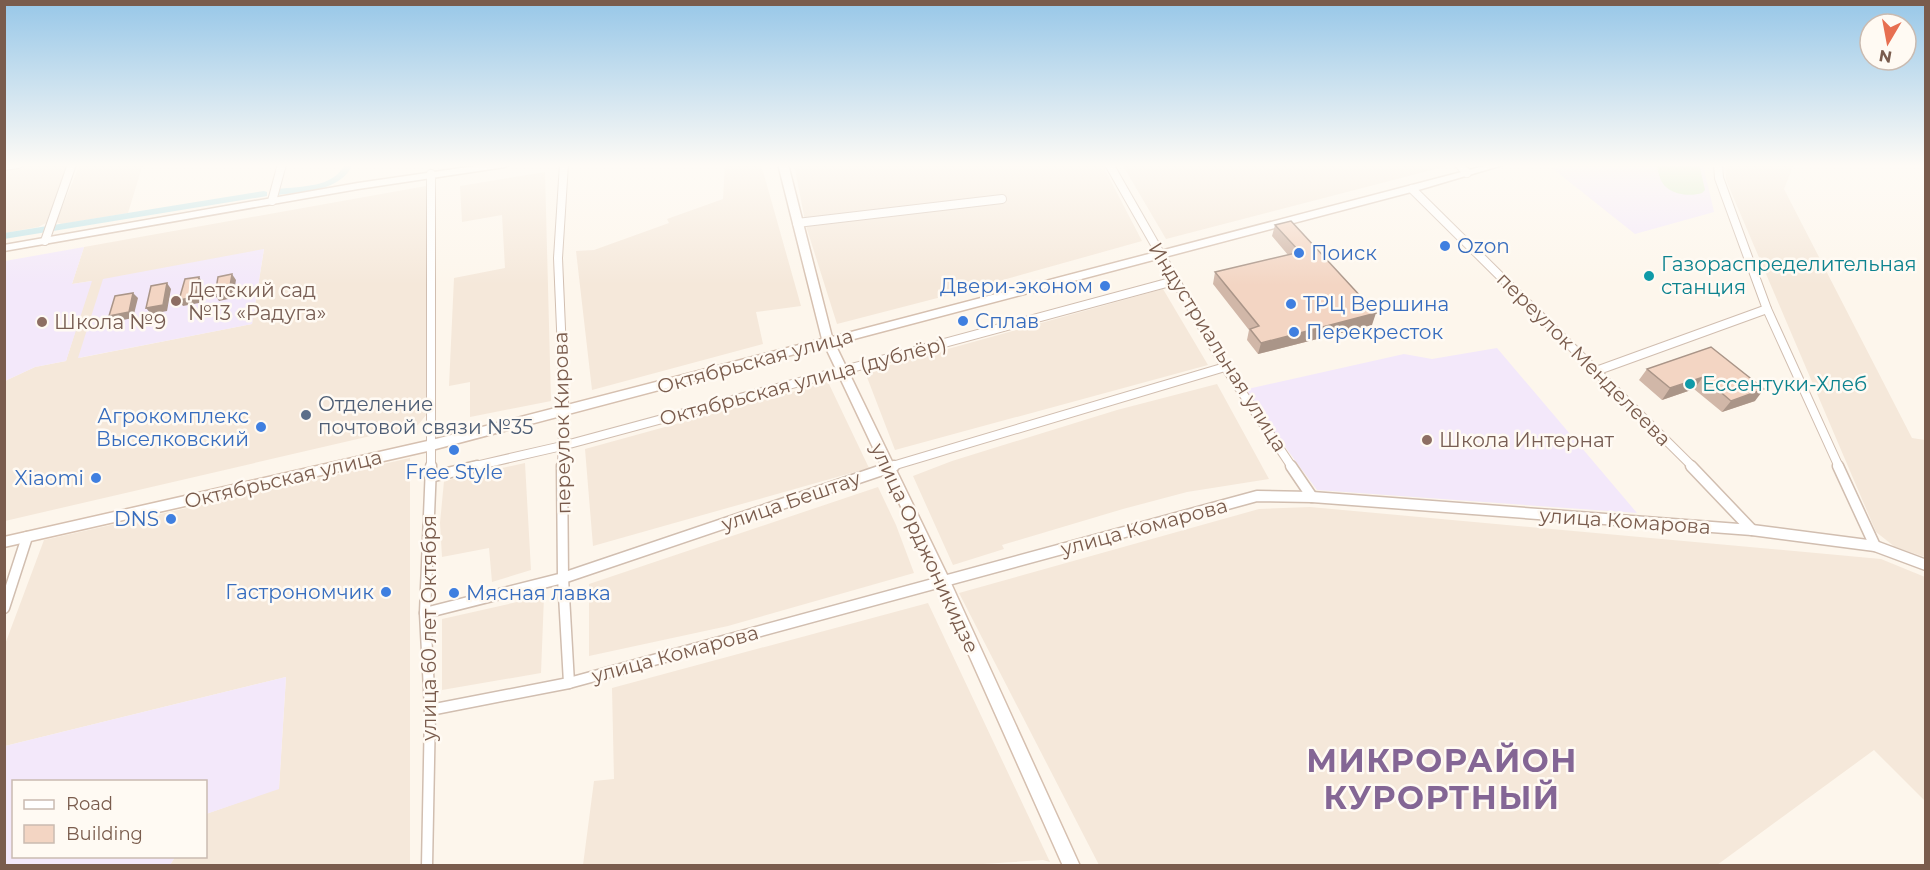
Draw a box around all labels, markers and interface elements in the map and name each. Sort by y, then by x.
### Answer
north arrow [1858,12,1918,72]
text: N [1877,46,1894,67]
place label: Ozon [1457,234,1510,258]
street label: Индустриальная улица [1144,238,1292,456]
marker: Ozon [1438,239,1452,253]
place label: Поиск [1311,241,1377,265]
marker: Поиск [1292,246,1306,260]
place label: Газораспределительная станция [1661,252,1917,299]
street label: переулок Менделеева [1492,267,1676,451]
marker: Газораспределительная станция [1642,269,1656,283]
place label: Двери-эконом [940,274,1093,298]
place label: Детский сад №13 «Радуга» [188,278,326,325]
marker: Двери-эконом [1098,279,1112,293]
place label: ТРЦ Вершина [1303,292,1449,316]
marker: Детский сад №13 «Радуга» [169,294,183,308]
marker: ТРЦ Вершина [1284,297,1298,311]
place label: Сплав [975,309,1039,333]
place label: Школа №9 [54,310,166,334]
marker: Сплав [956,314,970,328]
marker: Школа №9 [35,315,49,329]
place label: Перекресток [1306,320,1443,344]
street label: Октябрьская улица [654,323,856,399]
marker: Перекресток [1287,325,1301,339]
street label: Октябрьская улица (дублёр) [657,331,949,431]
street label: переулок Кирова [548,332,576,514]
place label: Ессентуки-Хлеб [1702,372,1867,396]
marker: Ессентуки-Хлеб [1683,377,1697,391]
place label: Отделение почтовой связи №35 [318,392,533,439]
place label: Агрокомплекс Выселковский [96,404,249,451]
marker: Отделение почтовой связи №35 [299,408,313,422]
marker: Агрокомплекс Выселковский [254,420,268,434]
place label: Школа Интернат [1439,428,1615,452]
marker: Школа Интернат [1420,433,1434,447]
street label: улица Орджоникидзе [865,438,984,657]
marker: Free Style [447,443,461,457]
street label: Октябрьская улица [182,445,384,513]
place label: Free Style [405,460,503,484]
place label: Xiaomi [15,466,84,490]
street label: улица Бештау [717,466,864,536]
marker: Xiaomi [89,471,103,485]
street label: улица Комарова [1057,493,1230,561]
street label: улица Комарова [1538,503,1711,539]
place label: DNS [114,507,159,531]
marker: DNS [164,512,178,526]
street label: улица 60 лет Октября [417,515,441,742]
place label: Гастрономчик [225,580,374,604]
place label: Мясная лавка [466,581,611,605]
marker: Гастрономчик [379,585,393,599]
marker: Мясная лавка [447,586,461,600]
street label: улица Комарова [588,620,761,688]
district label: МИКРОРАЙОН КУРОРТНЫЙ [1306,741,1578,817]
legend [12,780,207,858]
text: Road [66,793,113,815]
text: Building [66,823,143,845]

